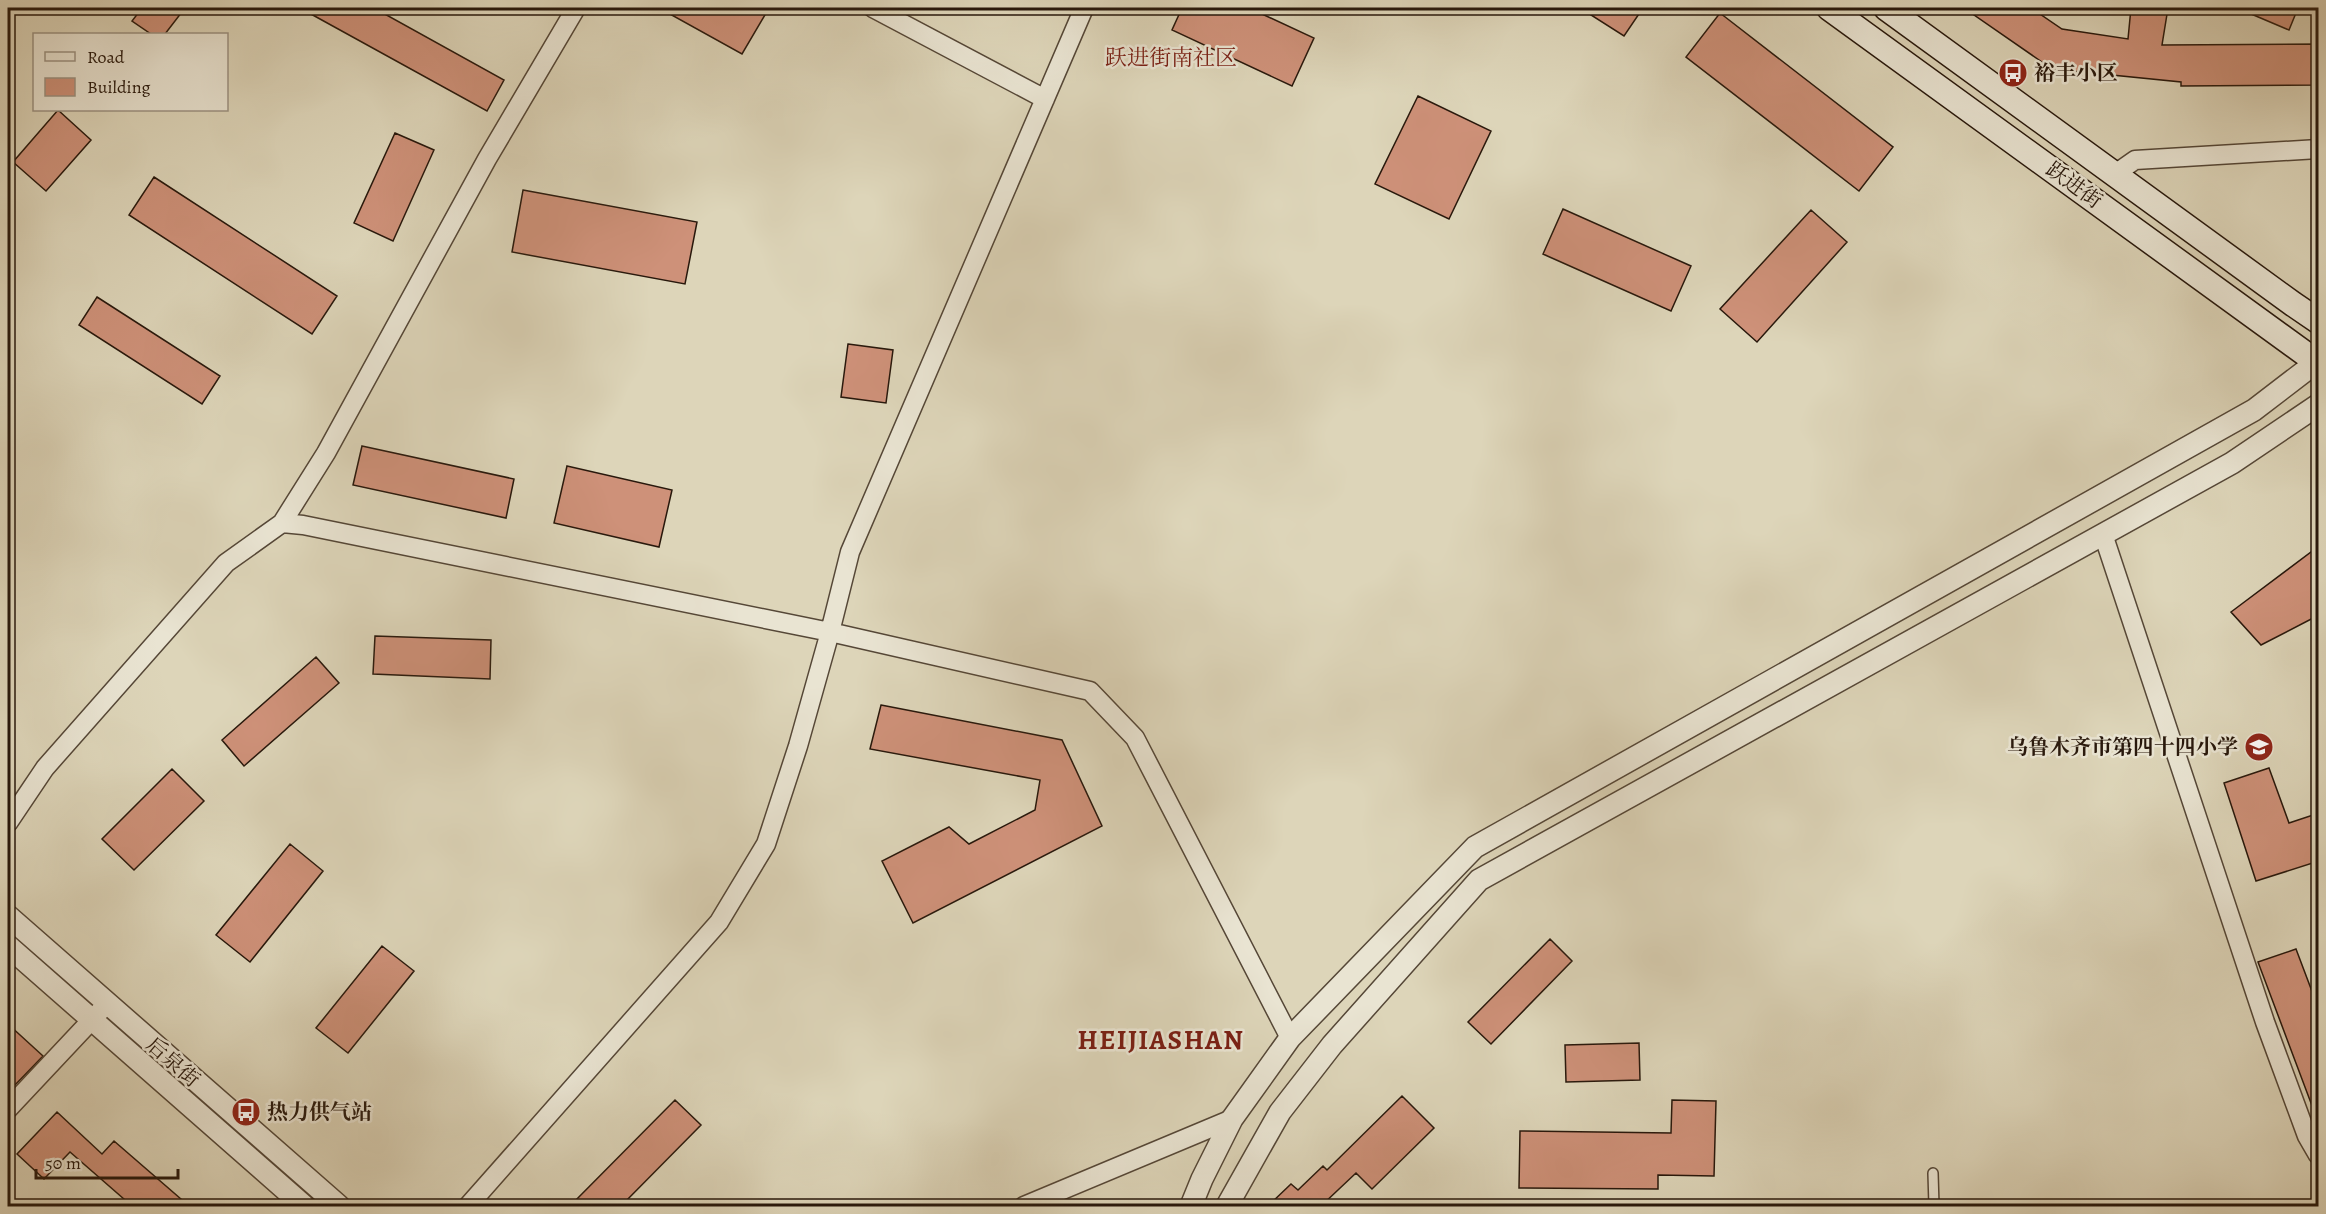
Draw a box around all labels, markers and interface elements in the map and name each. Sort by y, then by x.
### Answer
legend [33,33,228,111]
district label: 跃进街南社区 [1105,43,1237,73]
text: Road [87,45,125,69]
bus stop icon: 裕丰小区 [1997,57,2029,89]
place label: 裕丰小区 [2034,59,2118,87]
text: Building [87,75,151,99]
street label: 跃进街 [2040,155,2108,215]
school or university icon: 乌鲁木齐市第四十四小学 [2243,731,2275,763]
place label: 乌鲁木齐市第四十四小学 [2007,733,2238,761]
district label: HEIJIASHAN [1078,1022,1244,1058]
street label: 后泉街 [140,1031,206,1093]
bus stop icon: 热力供气站 [230,1096,262,1128]
place label: 热力供气站 [267,1098,372,1126]
scale bar [36,1142,178,1180]
text: 50 m [45,1151,81,1175]

